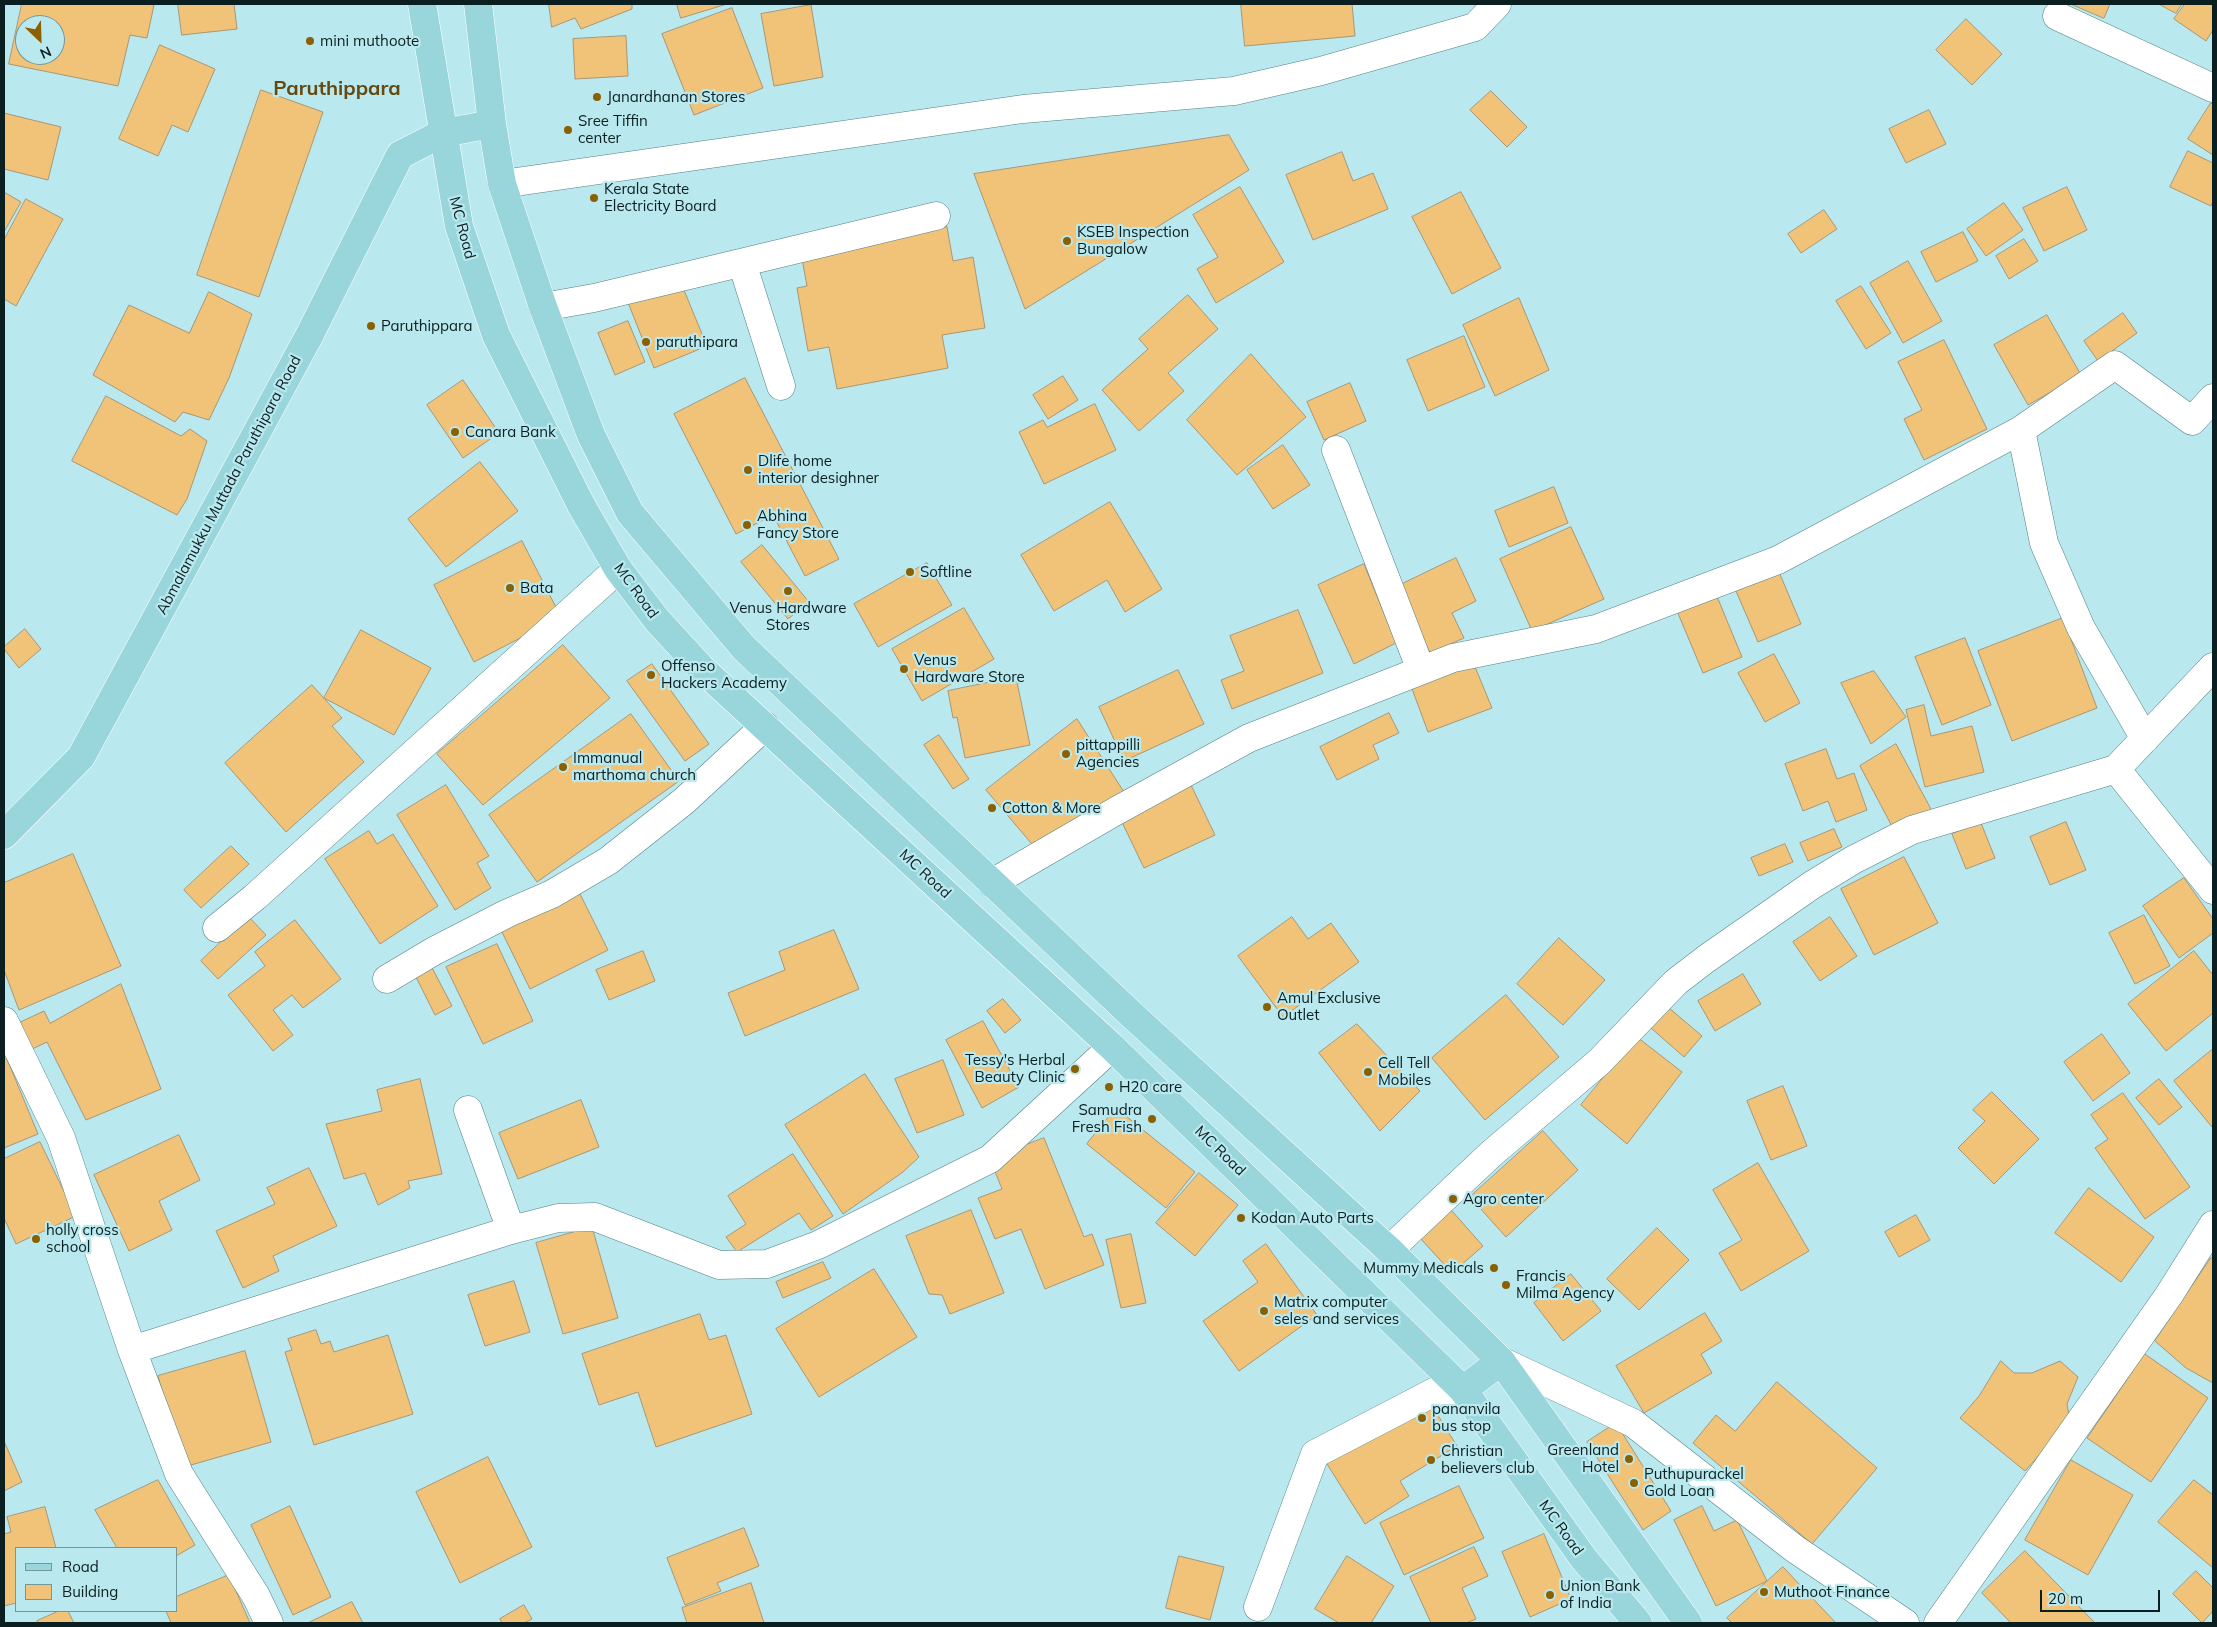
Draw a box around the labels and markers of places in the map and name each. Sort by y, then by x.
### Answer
place label: mini muthoote [320,32,419,50]
marker: mini muthoote [304,35,316,47]
place label: Janardhanan Stores [607,88,745,106]
marker: Janardhanan Stores [591,91,603,103]
place label: Sree Tiffin center [578,112,648,147]
marker: Sree Tiffin center [562,124,574,136]
place label: Kerala State Electricity Board [604,180,717,215]
marker: Kerala State Electricity Board [588,192,600,204]
place label: KSEB Inspection Bungalow [1077,223,1189,258]
marker: KSEB Inspection Bungalow [1061,235,1073,247]
place label: Paruthippara [381,317,472,335]
marker: Paruthippara [365,320,377,332]
place label: paruthipara [656,333,738,351]
marker: paruthipara [640,336,652,348]
place label: Canara Bank [465,423,556,441]
marker: Canara Bank [449,426,461,438]
place label: Dlife home interior desighner [758,452,879,487]
marker: Dlife home interior desighner [742,464,754,476]
place label: Abhina Fancy Store [757,507,839,542]
marker: Abhina Fancy Store [741,519,753,531]
place label: Softline [920,563,972,581]
marker: Softline [904,566,916,578]
place label: Bata [520,579,553,597]
marker: Bata [504,582,516,594]
marker: Venus Hardware Stores [782,585,794,597]
place label: Venus Hardware Stores [730,599,846,634]
place label: Venus Hardware Store [914,651,1025,686]
place label: Offenso Hackers Academy [661,657,787,692]
marker: Venus Hardware Store [898,663,910,675]
marker: Offenso Hackers Academy [645,669,657,681]
place label: pittappilli Agencies [1076,736,1140,771]
marker: pittappilli Agencies [1060,748,1072,760]
place label: Immanual marthoma church [573,749,696,784]
marker: Immanual marthoma church [557,761,569,773]
place label: Cotton & More [1002,799,1101,817]
marker: Cotton & More [986,802,998,814]
place label: Amul Exclusive Outlet [1277,989,1381,1024]
marker: Amul Exclusive Outlet [1261,1001,1273,1013]
place label: Tessy's Herbal Beauty Clinic [965,1051,1065,1086]
place label: Cell Tell Mobiles [1378,1054,1431,1089]
marker: Tessy's Herbal Beauty Clinic [1069,1063,1081,1075]
marker: Cell Tell Mobiles [1362,1066,1374,1078]
place label: H20 care [1119,1078,1182,1096]
marker: H20 care [1103,1081,1115,1093]
place label: Samudra Fresh Fish [1072,1101,1142,1136]
marker: Samudra Fresh Fish [1146,1113,1158,1125]
place label: Agro center [1463,1190,1544,1208]
marker: Agro center [1447,1193,1459,1205]
place label: Kodan Auto Parts [1251,1209,1374,1227]
marker: Kodan Auto Parts [1235,1212,1247,1224]
place label: holly cross school [46,1221,119,1256]
marker: holly cross school [30,1233,42,1245]
place label: Mummy Medicals [1363,1259,1484,1277]
marker: Mummy Medicals [1488,1262,1500,1274]
place label: Francis Milma Agency [1516,1267,1614,1302]
marker: Francis Milma Agency [1500,1279,1512,1291]
place label: Matrix computer seles and services [1274,1293,1399,1328]
marker: Matrix computer seles and services [1258,1305,1270,1317]
place label: pananvila bus stop [1432,1400,1501,1435]
marker: pananvila bus stop [1416,1412,1428,1424]
place label: Greenland Hotel [1547,1441,1619,1476]
place label: Christian believers club [1441,1442,1535,1477]
marker: Greenland Hotel [1623,1453,1635,1465]
marker: Christian believers club [1425,1454,1437,1466]
place label: Puthupurackel Gold Loan [1644,1465,1744,1500]
marker: Puthupurackel Gold Loan [1628,1477,1640,1489]
place label: Union Bank of India [1560,1577,1640,1612]
place label: Muthoot Finance [1774,1583,1890,1601]
marker: Muthoot Finance [1758,1586,1770,1598]
marker: Union Bank of India [1544,1589,1556,1601]

